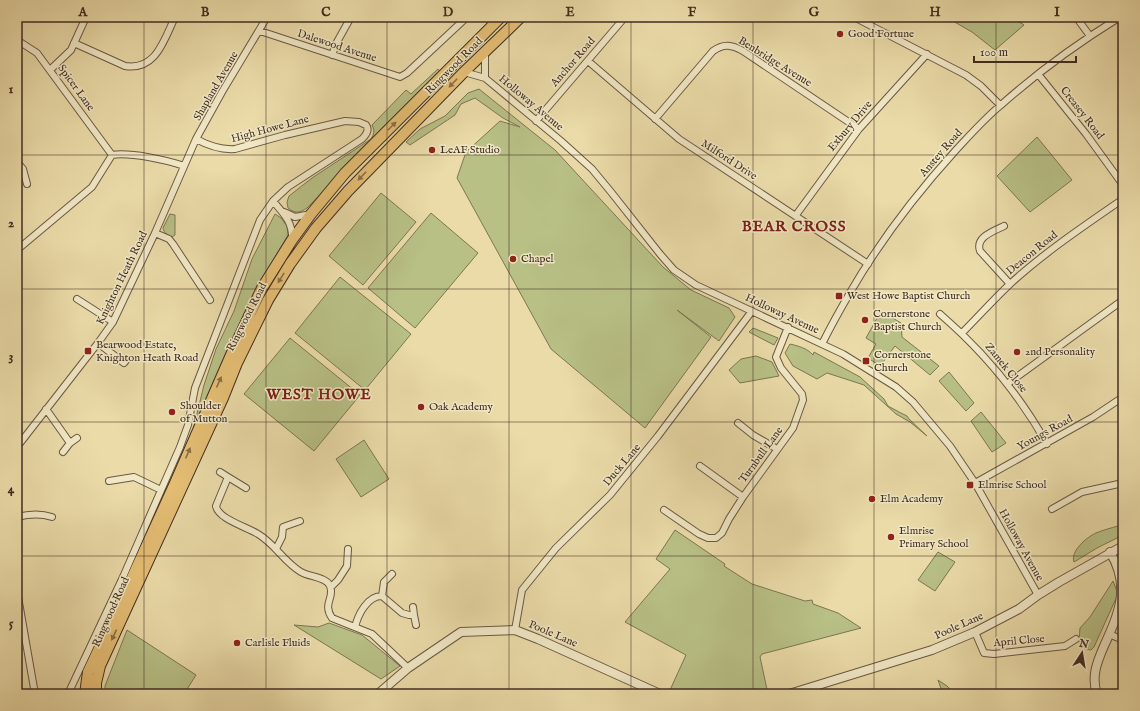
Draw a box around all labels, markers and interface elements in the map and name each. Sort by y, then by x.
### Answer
text: A [78,4,89,21]
text: B [201,4,210,21]
text: C [321,4,331,21]
text: D [443,4,454,21]
text: E [565,4,575,21]
text: F [688,4,697,21]
text: G [809,4,820,21]
text: H [929,4,941,21]
text: I [1054,4,1060,21]
street label: Dalewood Avenue [296,27,378,65]
place label: Good Fortune [848,27,914,41]
marker: Good Fortune [835,29,845,39]
street label: Ringwood Road [422,34,486,98]
street label: Anchor Road [547,34,598,90]
street label: Benbridge Avenue [736,34,814,90]
scale bar [974,38,1076,64]
text: 100 m [980,45,1008,60]
street label: Shapland Avenue [191,49,241,123]
street label: Spicer Lane [54,62,98,114]
street label: Holloway Avenue [496,72,566,134]
one-way arrow [448,78,458,88]
text: 1 [9,81,14,98]
street label: Creasey Road [1057,84,1107,142]
street label: Exbury Drive [825,98,875,154]
street label: High Howe Lane [230,112,310,146]
one-way arrow [387,121,397,131]
street label: Anstey Road [916,126,966,180]
street label: Milford Drive [698,137,760,183]
place label: LeAF Studio [440,143,500,157]
marker: LeAF Studio [427,145,437,155]
one-way arrow [357,171,367,181]
text: 2 [8,215,14,232]
district label: BEAR CROSS [742,217,846,236]
street label: Deacon Road [1003,228,1061,278]
street label: Knighton Heath Road [93,229,151,327]
place label: Chapel [521,252,554,266]
marker: Chapel [508,254,518,264]
one-way arrow [278,272,285,284]
street label: Ringwood Road [224,280,270,354]
place label: West Howe Baptist Church [847,289,971,303]
street label: Holloway Avenue [743,291,821,337]
marker: West Howe Baptist Church [834,291,844,301]
place label: Cornerstone Baptist Church [873,307,942,334]
marker: Cornerstone Baptist Church [860,315,870,325]
place label: Bearwood Estate, Knighton Heath Road [96,338,199,365]
street label: Zamek Close [982,340,1030,396]
place label: 2nd Personality [1025,345,1096,359]
marker: Bearwood Estate, Knighton Heath Road [83,346,93,356]
marker: 2nd Personality [1012,347,1022,357]
text: 3 [9,348,14,365]
place label: Cornerstone Church [874,348,931,375]
marker: Cornerstone Church [861,356,871,366]
one-way arrow [216,376,222,387]
district label: WEST HOWE [265,385,372,404]
place label: Shoulder of Mutton [180,399,228,426]
place label: Oak Academy [429,400,493,414]
marker: Oak Academy [416,402,426,412]
marker: Shoulder of Mutton [167,407,177,417]
street label: Youngs Road [1015,412,1075,454]
street label: Turnbull Lane [736,424,786,486]
street label: Duck Lane [600,441,644,489]
one-way arrow [184,447,191,459]
place label: Elmrise School [978,478,1046,492]
marker: Elmrise School [965,480,975,490]
text: 4 [8,481,15,498]
place label: Elm Academy [880,492,944,506]
marker: Elm Academy [867,494,877,504]
street label: Holloway Avenue [995,507,1047,583]
place label: Elmrise Primary School [899,524,968,551]
marker: Elmrise Primary School [886,532,896,542]
street label: Ringwood Road [89,575,133,649]
street label: Poole Lane [932,609,986,643]
text: 5 [9,615,14,632]
street label: Poole Lane [526,617,580,651]
one-way arrow [111,630,117,641]
street label: April Close [992,632,1045,650]
north arrow [1062,633,1102,673]
place label: Carlisle Fluids [245,636,310,650]
text: N [1077,636,1090,652]
marker: Carlisle Fluids [232,638,242,648]

